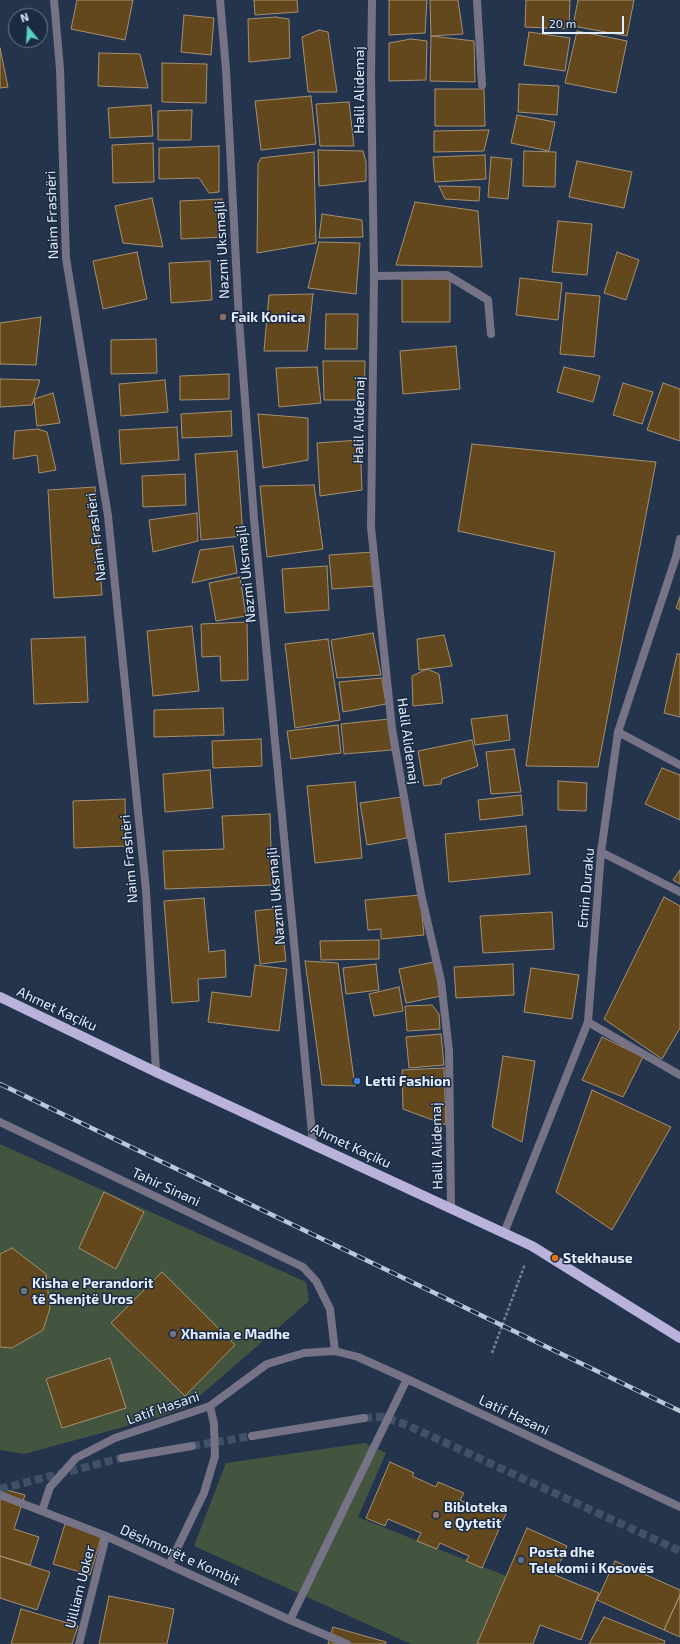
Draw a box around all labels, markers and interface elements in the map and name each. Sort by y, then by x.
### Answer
north arrow [8,8,48,48]
scale bar [544,8,626,34]
text: N [19,10,30,24]
text: 20 m [549,16,576,30]
street label: Halil Alidemaj [351,46,367,134]
street label: Naim Frashëri [42,170,62,260]
street label: Nazmi Uksmajli [211,201,233,299]
place label: Faik Konica [231,309,305,325]
marker: Faik Konica [218,312,228,322]
street label: Halil Alidemaj [350,376,368,464]
street label: Naim Frashëri [82,492,110,582]
street label: Nazmi Uksmajli [233,524,259,624]
street label: Halil Alidemaj [394,697,422,785]
street label: Naim Frashëri [117,814,141,904]
street label: Nazmi Uksmajli [263,846,289,946]
street label: Emin Duraku [574,847,598,929]
street label: Ahmet Kaçiku [14,983,100,1035]
place label: Letti Fashion [365,1073,451,1089]
marker: Letti Fashion [352,1076,362,1086]
street label: Halil Alidemaj [428,1102,446,1190]
street label: Ahmet Kaçiku [308,1120,394,1172]
street label: Tahir Sinani [129,1164,203,1210]
place label: Stekhause [563,1250,633,1266]
marker: Stekhause [550,1253,560,1263]
place label: Kisha e Perandorit të Shenjtë Uros [32,1275,154,1308]
marker: Kisha e Perandorit të Shenjtë Uros [19,1286,29,1296]
place label: Xhamia e Madhe [181,1326,290,1342]
marker: Xhamia e Madhe [168,1329,178,1339]
street label: Latif Hasani [125,1388,201,1428]
street label: Latif Hasani [476,1391,552,1439]
place label: Bibloteka e Qytetit [444,1499,507,1532]
marker: Bibloteka e Qytetit [431,1510,441,1520]
street label: Dëshmorët e Kombit [117,1521,243,1589]
street label: Uilliam Uoker [62,1544,98,1630]
place label: Posta dhe Telekomi i Kosovës [529,1544,654,1576]
marker: Posta dhe Telekomi i Kosovës [516,1555,526,1565]

